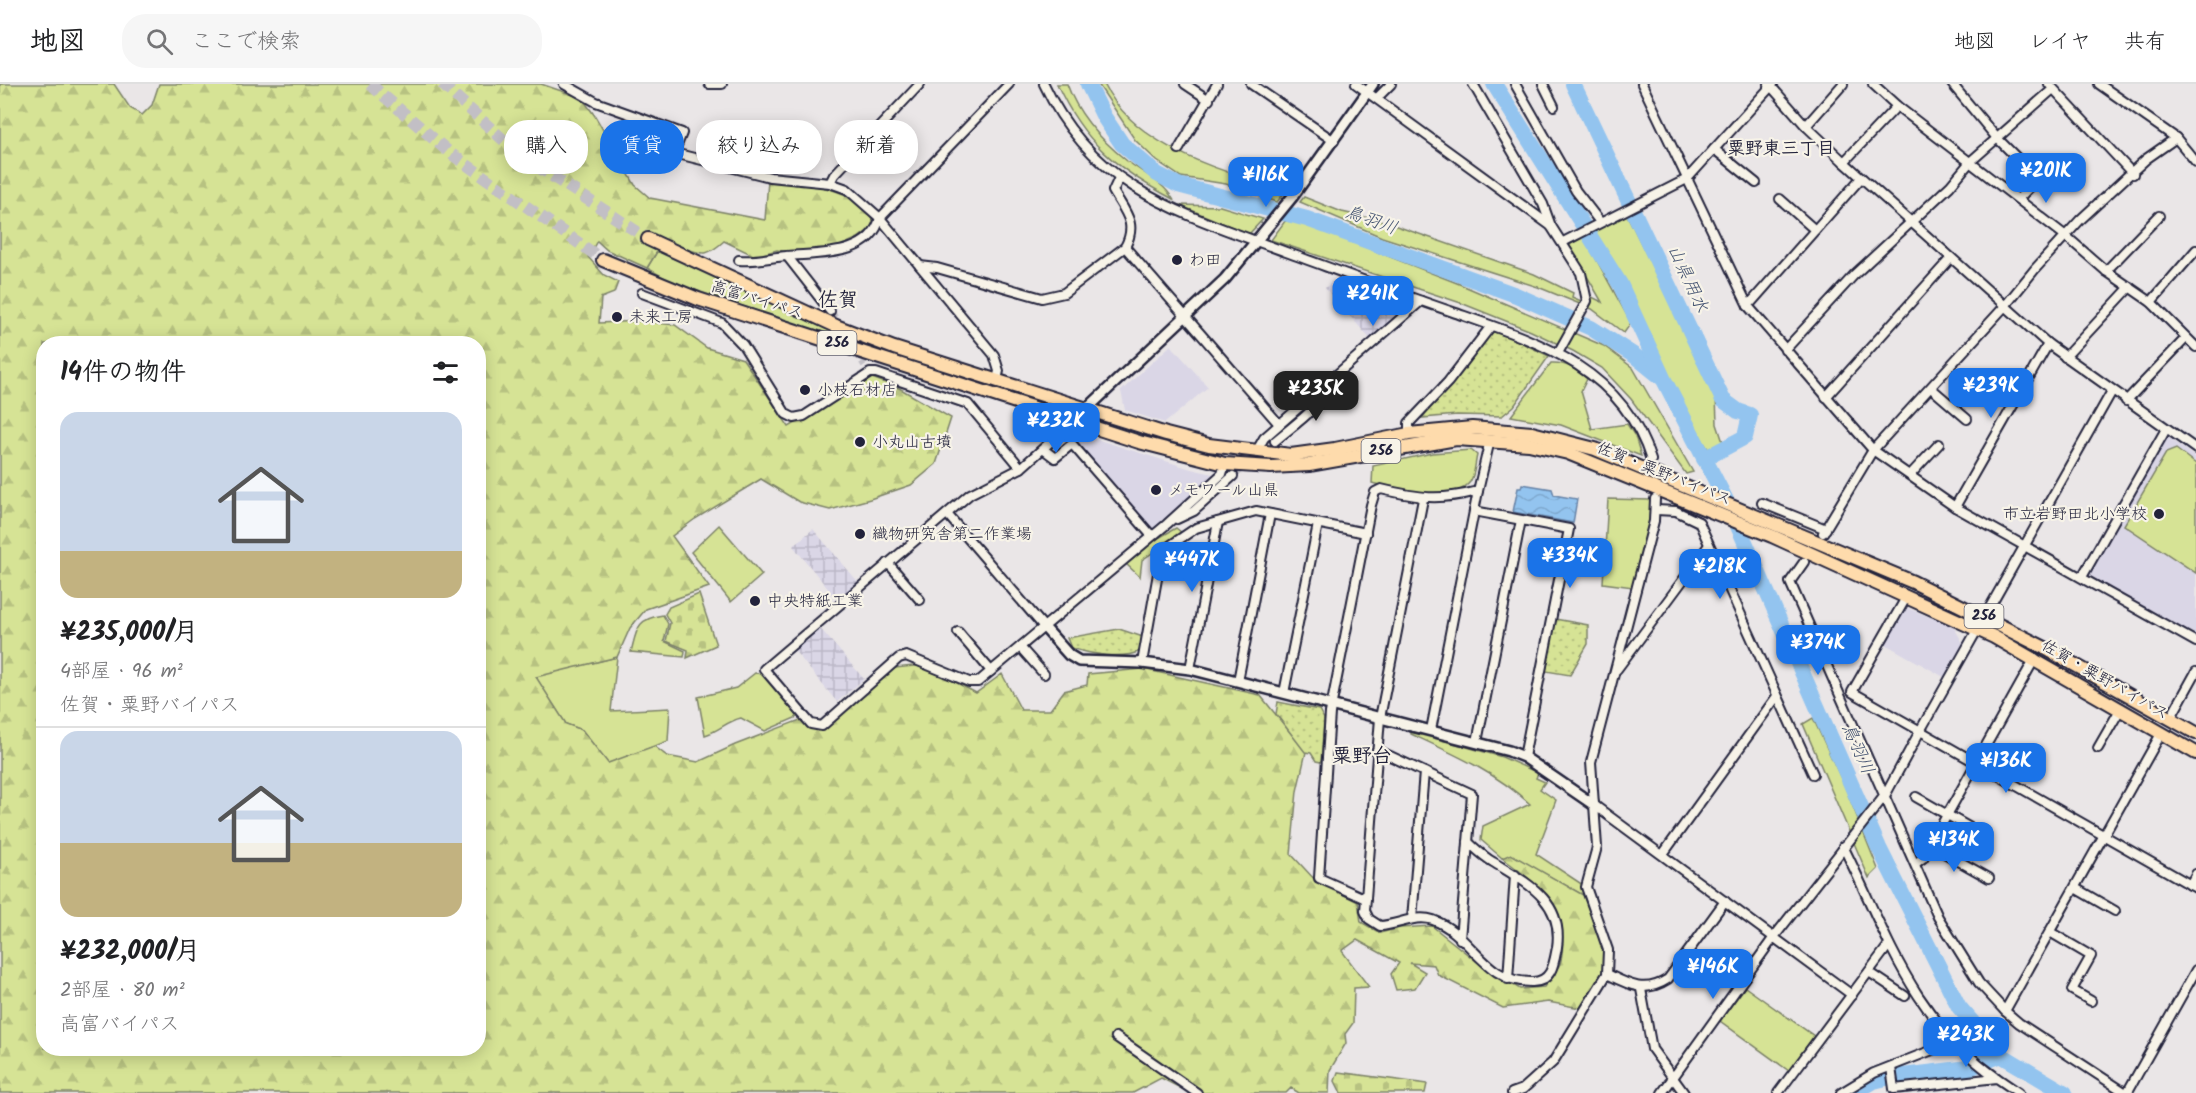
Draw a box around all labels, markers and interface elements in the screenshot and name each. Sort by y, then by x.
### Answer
search box [122,14,542,68]
text: 地図 [30,20,86,65]
icon: search [143,25,176,58]
text: ここで検索 [191,25,301,60]
text: 地図 [1954,26,1996,59]
text: レイヤ [2029,26,2091,59]
text: 共有 [2124,26,2166,59]
chip: 購入 [504,120,588,174]
chip: 賃貸 [600,120,684,174]
chip: 絞り込み [696,120,822,174]
chip: 新着 [834,120,918,174]
district label: 粟野東三丁目 [1727,135,1835,164]
pin: ¥201K [2004,153,2088,204]
text: ¥201K [2020,156,2072,188]
pin: ¥116K [1224,157,1308,208]
text: ¥116K [1242,160,1290,192]
water label: 鳥羽川 [1341,198,1401,244]
water label: 山県用水 [1659,240,1715,318]
place label: わ田 [1189,248,1221,273]
marker: わ田 [1170,253,1184,267]
street label: 高富バイパス [708,274,806,326]
pin: ¥241K [1331,276,1415,327]
text: ¥241K [1347,279,1399,311]
district label: 佐賀 [818,285,858,317]
place label: 未来工房 [629,305,693,330]
marker: 未来工房 [610,310,624,324]
road number: 256 [818,331,856,355]
text: 14件の物件 [60,352,186,394]
icon: filters [429,356,462,389]
pin: ¥239K [1949,368,2033,419]
pin: ¥235K [1274,371,1358,422]
text: ¥239K [1962,371,2020,403]
text: ¥235K [1287,374,1345,406]
place label: 小枝石材店 [817,378,897,403]
marker: 小枝石材店 [798,383,812,397]
pin: ¥232K [1014,403,1098,454]
text: ¥232K [1027,406,1085,438]
place label: 小丸山古墳 [872,430,952,455]
marker: 小丸山古墳 [853,435,867,449]
street label: 佐賀・粟野バイパス [1593,435,1735,513]
road number: 256 [1362,439,1400,463]
icon: home [207,451,315,559]
place label: メモワール山県 [1168,478,1279,503]
marker: メモワール山県 [1149,483,1163,497]
place label: 市立岩野田北小学校 [2003,502,2147,527]
marker: 市立岩野田北小学校 [2152,507,2166,521]
place label: 織物研究舎第二作業場 [872,522,1032,547]
marker: 織物研究舎第二作業場 [853,527,867,541]
pin: ¥334K [1528,538,1612,589]
text: ¥334K [1541,541,1599,573]
pin: ¥447K [1150,542,1234,593]
text: ¥447K [1164,545,1220,577]
pin: ¥218K [1678,549,1762,600]
text: ¥218K [1693,552,1747,584]
place label: 中央特紙工業 [767,589,863,614]
marker: 中央特紙工業 [748,594,762,608]
road number: 256 [1964,604,2004,628]
text: ¥235,000/月 [60,612,199,654]
pin: ¥374K [1776,625,1860,676]
text: ¥374K [1790,628,1846,660]
street label: 佐賀・粟野バイパス [2037,633,2173,727]
text: 4部屋 · 96 m² [60,656,183,688]
text: 佐賀・粟野バイパス [60,690,240,722]
water label: 鳥羽川 [1833,718,1881,780]
district label: 粟野台 [1332,741,1392,773]
pin: ¥136K [1964,743,2048,794]
text: ¥136K [1980,746,2032,778]
icon: home [207,770,315,878]
pin: ¥134K [1912,822,1996,873]
text: ¥134K [1928,825,1980,857]
text: ¥232,000/月 [60,931,201,973]
pin: ¥146K [1671,949,1755,1000]
text: ¥146K [1687,952,1739,984]
text: 2部屋 · 80 m² [60,975,185,1007]
text: 高富バイパス [60,1009,180,1041]
pin: ¥243K [1924,1017,2008,1068]
text: ¥243K [1937,1020,1995,1052]

